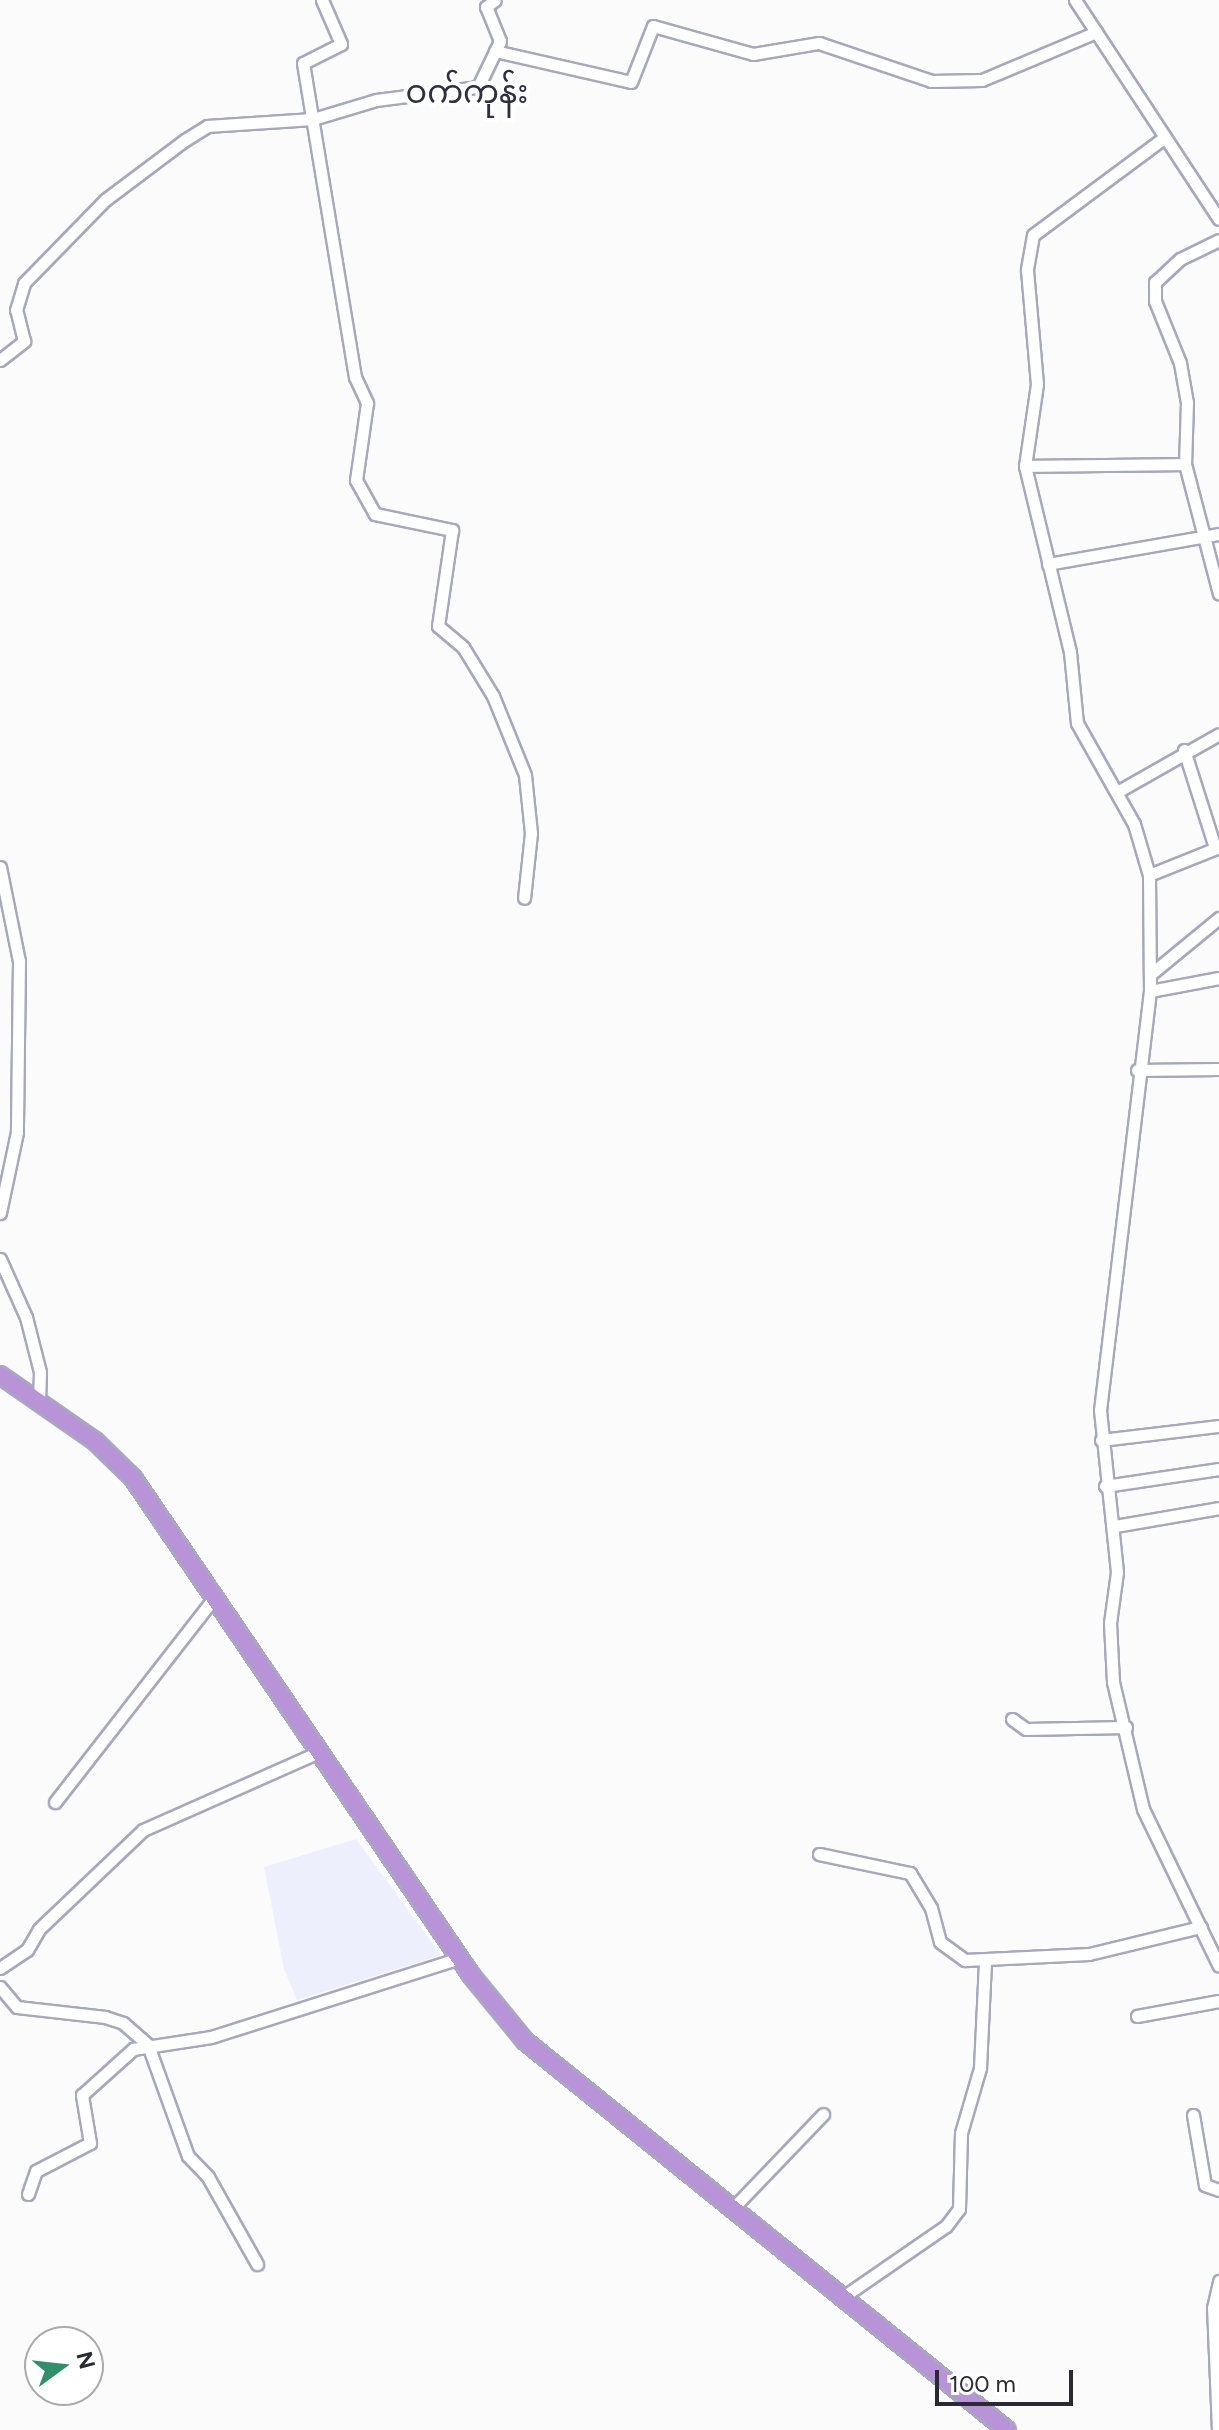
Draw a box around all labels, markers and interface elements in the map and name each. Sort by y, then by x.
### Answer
district label: ဝက်ကုန်း [406,73,528,111]
north arrow [24,2326,104,2406]
text: N [70,2348,101,2372]
scale bar [939,2354,1077,2404]
text: 100 m [949,2369,1016,2398]

